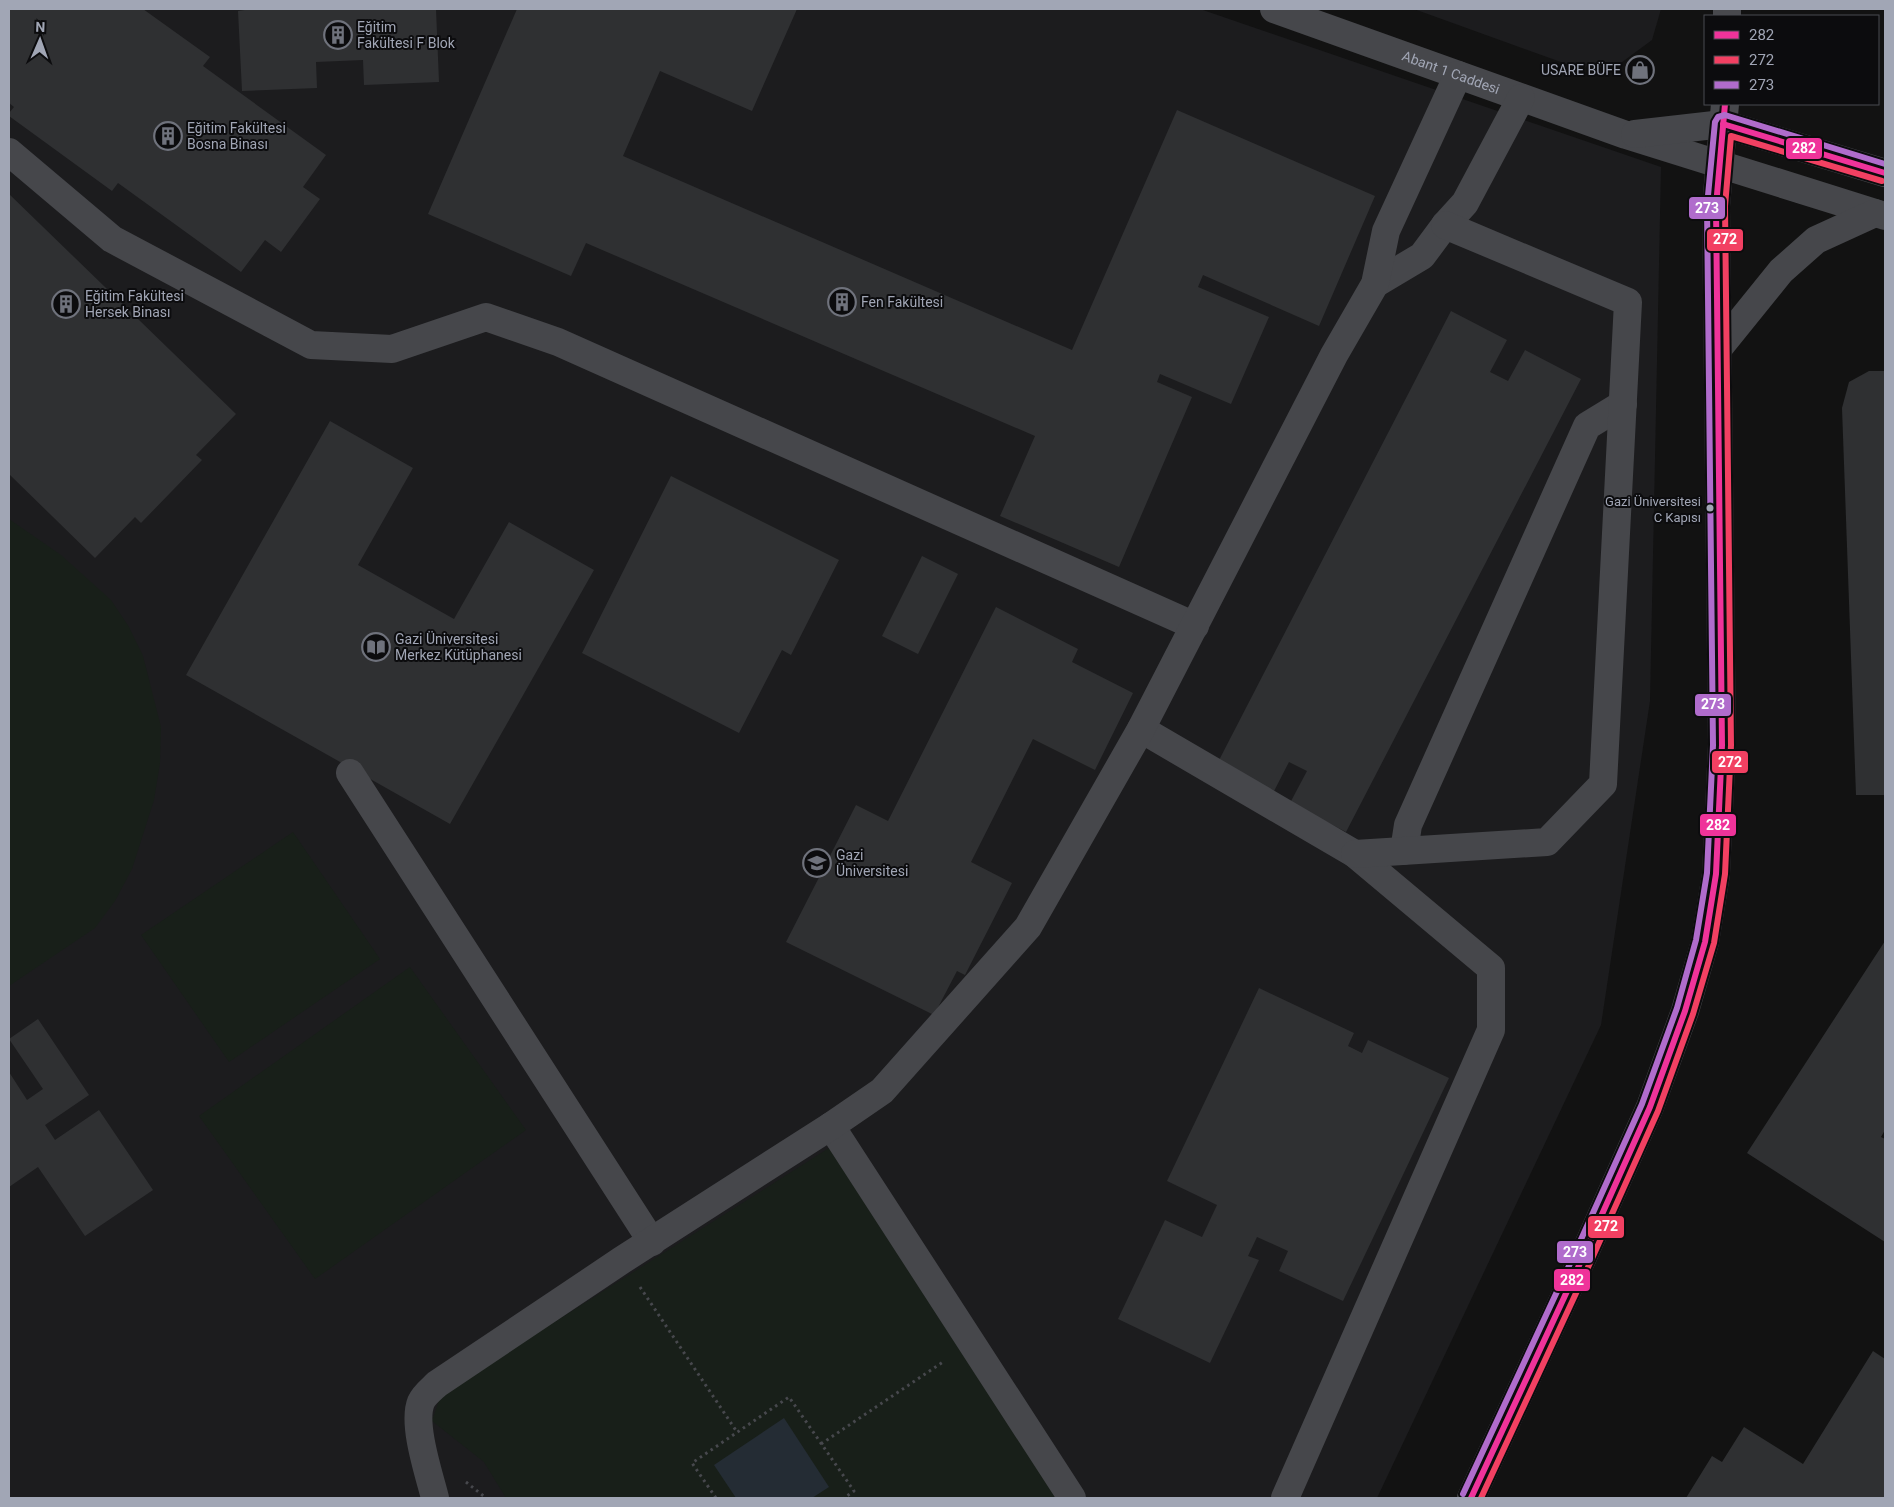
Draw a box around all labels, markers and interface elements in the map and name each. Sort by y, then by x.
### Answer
north arrow [15,15,65,65]
legend [1704,15,1879,105]
text: N [35,19,46,35]
place label: Eğitim Fakültesi F Blok [357,19,456,51]
building icon: Eğitim Fakültesi F Blok [323,20,353,50]
text: 282 [1749,26,1774,44]
street label: Abant 1 Caddesi [1400,48,1502,97]
text: 272 [1749,51,1774,69]
shop icon: USARE BÜFE [1625,55,1655,85]
place label: USARE BÜFE [1541,62,1621,78]
text: 273 [1749,76,1774,94]
place label: Eğitim Fakültesi Bosna Binası [187,120,286,152]
building icon: Eğitim Fakültesi Bosna Binası [153,121,183,151]
line badge: 282 [1785,137,1823,160]
text: 282 [1792,140,1816,156]
line badge: 273 [1688,196,1726,220]
text: 273 [1695,200,1719,216]
line badge: 272 [1706,228,1744,252]
text: 272 [1713,231,1737,247]
building icon: Fen Fakültesi [827,287,857,317]
place label: Eğitim Fakültesi Hersek Binası [85,288,184,320]
building icon: Eğitim Fakültesi Hersek Binası [51,289,81,319]
place label: Fen Fakültesi [861,294,943,310]
place label: Gazi Üniversitesi C Kapısı [1605,494,1701,525]
marker: Gazi Üniversitesi C Kapısı [1705,503,1715,513]
place label: Gazi Üniversitesi Merkez Kütüphanesi [395,631,522,663]
library icon: Gazi Üniversitesi Merkez Kütüphanesi [361,632,391,662]
line badge: 273 [1694,693,1732,717]
text: 273 [1701,696,1725,712]
line badge: 272 [1711,750,1749,774]
text: 272 [1718,754,1742,770]
line badge: 282 [1699,813,1737,837]
text: 282 [1706,817,1730,833]
place label: Gazi Üniversitesi [836,847,908,879]
school or university icon: Gazi Üniversitesi [802,848,832,878]
line badge: 272 [1587,1215,1625,1239]
text: 272 [1594,1218,1618,1234]
line badge: 273 [1556,1240,1594,1264]
text: 273 [1563,1244,1587,1260]
line badge: 282 [1553,1268,1591,1292]
text: 282 [1560,1272,1584,1288]

